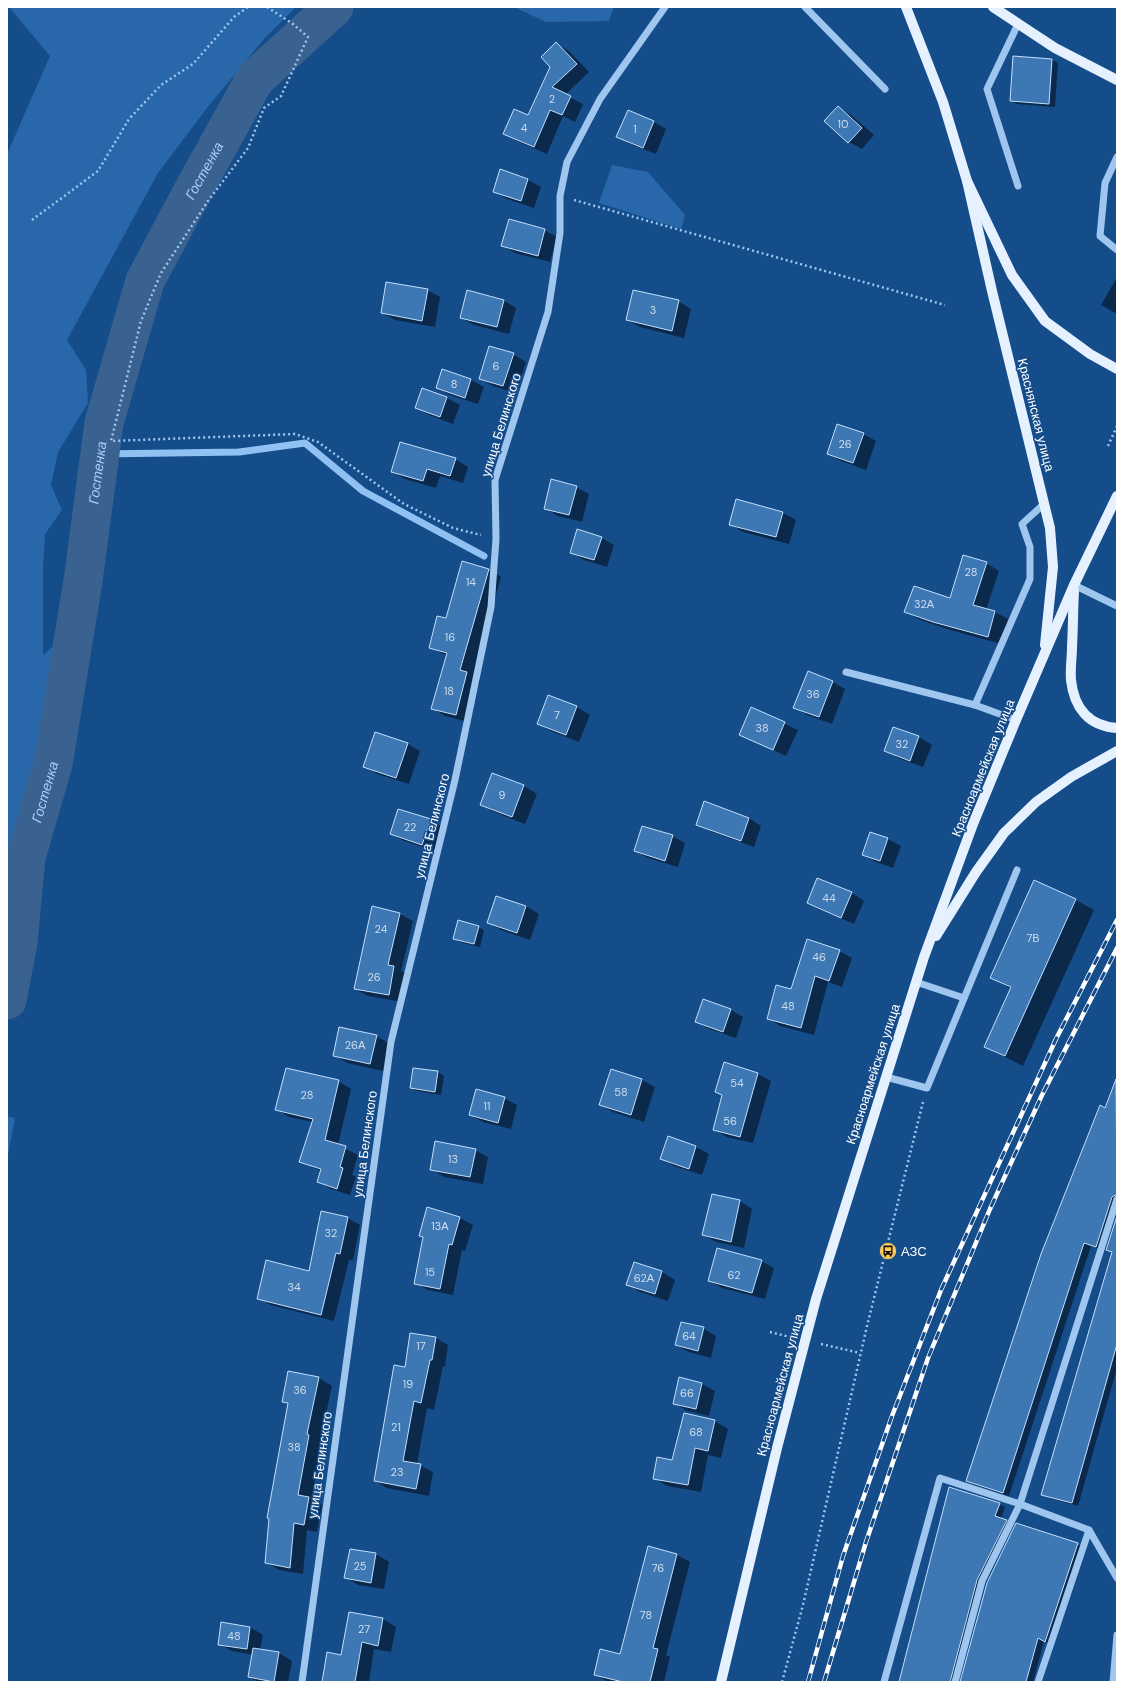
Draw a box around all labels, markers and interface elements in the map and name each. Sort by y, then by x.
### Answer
house number: 2 [549,92,555,106]
house number: 10 [838,117,848,131]
house number: 4 [521,121,528,135]
house number: 1 [633,122,637,136]
water label: Гостенка [181,139,227,203]
house number: 3 [650,303,656,317]
street label: Краснянская улица [1014,357,1058,474]
house number: 6 [493,359,500,373]
street label: улица Белинского [477,371,525,479]
house number: 8 [451,377,457,391]
house number: 26 [838,437,852,451]
water label: Гостенка [84,440,111,505]
house number: 28 [965,565,977,579]
house number: 14 [466,575,476,589]
house number: 32А [914,597,935,611]
house number: 16 [445,630,455,644]
house number: 18 [444,684,454,698]
house number: 36 [806,687,820,701]
street label: Красноармейская улица [948,696,1019,839]
house number: 7 [554,708,560,722]
house number: 38 [755,721,769,735]
house number: 32 [896,737,908,751]
water label: Гостенка [27,759,62,825]
street label: улица Белинского [411,772,453,880]
house number: 9 [499,788,506,802]
house number: 22 [404,820,416,834]
house number: 44 [822,891,836,905]
house number: 24 [375,922,388,936]
house number: 7В [1026,931,1040,945]
house number: 46 [812,950,826,964]
house number: 26 [367,970,381,984]
house number: 48 [781,999,795,1013]
street label: Красноармейская улица [842,1001,904,1146]
house number: 26А [345,1038,366,1052]
house number: 54 [730,1076,744,1090]
house number: 58 [614,1085,628,1099]
house number: 28 [301,1088,313,1102]
street label: улица Белинского [349,1089,381,1199]
house number: 11 [484,1099,490,1113]
house number: 56 [723,1114,737,1128]
house number: 13 [448,1152,458,1166]
house number: 13А [431,1219,449,1233]
house number: 32 [325,1226,337,1240]
bus stop icon: АЗС [878,1241,898,1261]
place label: АЗС [901,1243,927,1260]
house number: 15 [425,1265,435,1279]
house number: 62 [728,1268,740,1282]
house number: 62А [634,1271,655,1285]
house number: 34 [287,1280,301,1294]
street label: Красноармейская улица [753,1311,807,1458]
house number: 64 [682,1329,696,1343]
house number: 17 [416,1339,426,1353]
house number: 19 [403,1377,413,1391]
house number: 36 [293,1383,307,1397]
house number: 66 [680,1386,694,1400]
street label: улица Белинского [304,1410,336,1520]
house number: 21 [391,1420,401,1434]
house number: 68 [689,1425,703,1439]
house number: 38 [287,1440,301,1454]
house number: 23 [391,1465,403,1479]
house number: 25 [353,1559,367,1573]
house number: 76 [652,1561,664,1575]
house number: 78 [640,1608,652,1622]
house number: 27 [358,1622,370,1636]
house number: 48 [227,1629,241,1643]

